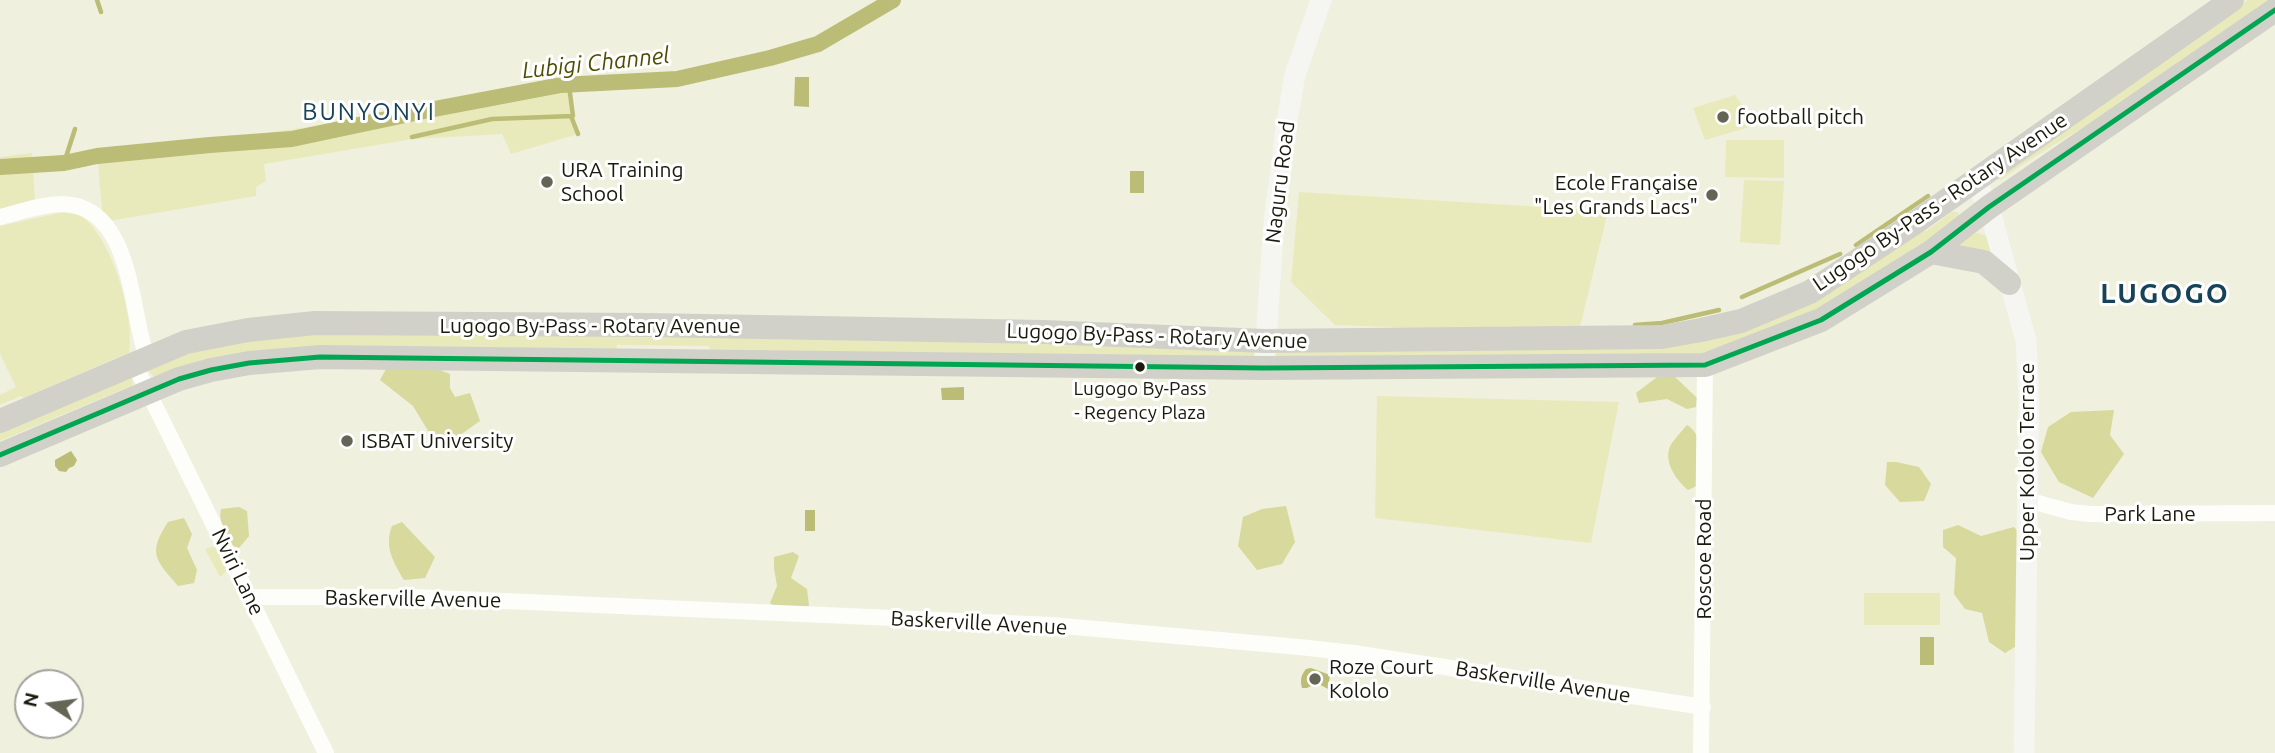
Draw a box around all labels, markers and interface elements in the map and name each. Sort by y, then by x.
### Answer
water label: Lubigi Channel [521,42,671,84]
district label: BUNYONYI [303,98,435,126]
place label: football pitch [1737,104,1864,130]
street label: Lugogo By-Pass - Rotary Avenue [1808,107,2072,297]
marker: football pitch [1715,109,1731,125]
street label: Naguru Road [1260,119,1300,245]
place label: URA Training School [561,157,683,207]
place label: Ecole Française "Les Grands Lacs" [1534,170,1698,220]
marker: URA Training School [539,174,555,190]
marker: Ecole Française "Les Grands Lacs" [1704,187,1720,203]
district label: LUGOGO [2101,277,2229,311]
street label: Lugogo By-Pass - Rotary Avenue [439,313,741,339]
street label: Lugogo By-Pass - Rotary Avenue [1006,318,1308,354]
marker: Lugogo By-Pass - Regency Plaza [1133,360,1147,374]
street label: Upper Kololo Terrace [2014,363,2040,561]
place label: Lugogo By-Pass - Regency Plaza [1073,378,1207,422]
place label: ISBAT University [361,428,513,454]
marker: ISBAT University [339,433,355,449]
street label: Roscoe Road [1691,498,1717,620]
street label: Park Lane [2104,501,2196,527]
street label: Nviri Lane [206,525,270,619]
street label: Baskerville Avenue [324,585,502,613]
street label: Baskerville Avenue [890,606,1068,640]
place label: Roze Court Kololo [1329,654,1433,704]
street label: Baskerville Avenue [1454,656,1632,708]
north arrow [14,669,84,739]
marker: Roze Court Kololo [1307,671,1323,687]
text: N [18,690,43,709]

